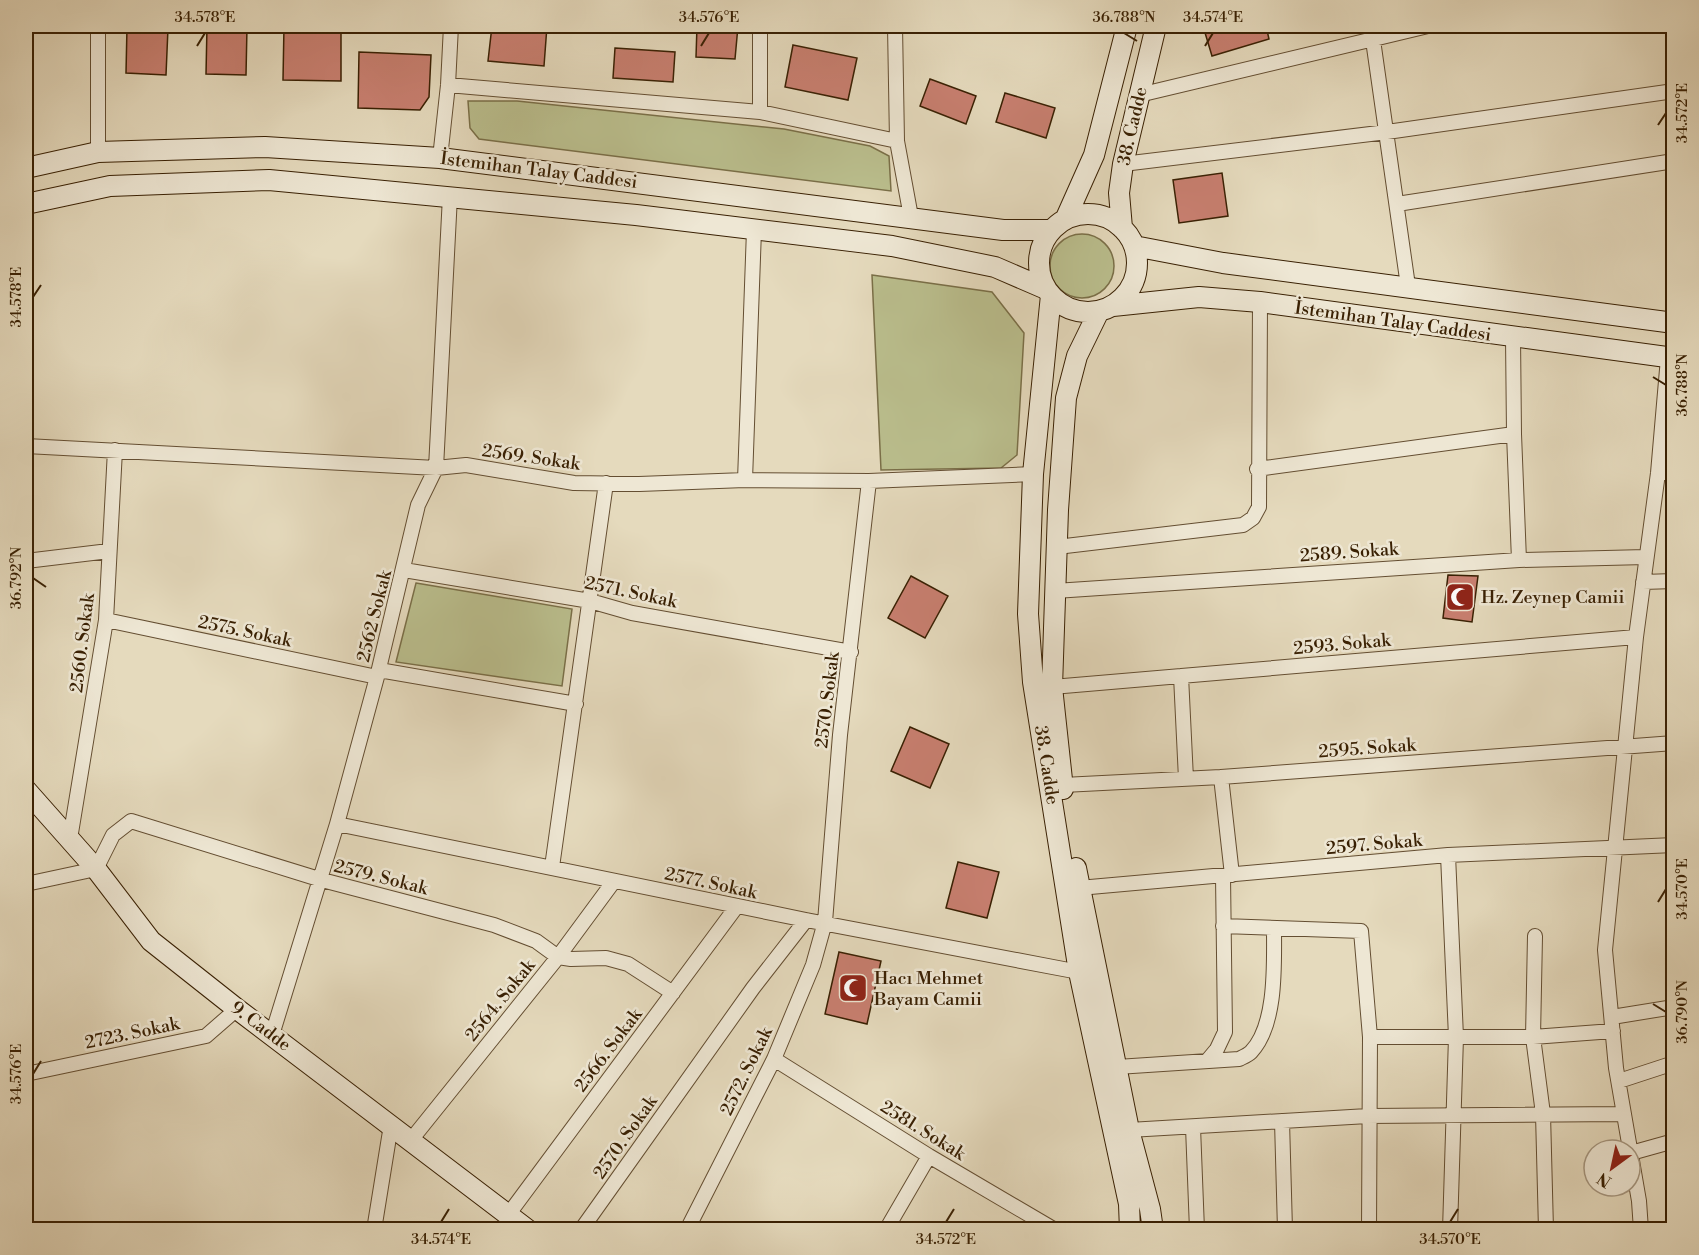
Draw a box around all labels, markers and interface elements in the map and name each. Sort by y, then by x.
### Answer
text: 34.578°E [175,8,235,27]
text: 34.576°E [679,8,739,27]
text: 36.788°N [1092,8,1156,27]
text: 34.574°E [1183,8,1243,27]
text: 34.572°E [1673,83,1692,143]
street label: 38. Cadde [1112,85,1153,168]
street label: İstemihan Talay Caddesi [439,147,639,194]
text: 34.578°E [7,267,26,327]
street label: İstemihan Talay Caddesi [1293,296,1493,347]
text: 36.788°N [1673,353,1692,417]
street label: 2569. Sokak [480,439,583,476]
street label: 2589. Sokak [1299,537,1401,567]
text: 36.792°N [7,547,26,609]
street label: 2562 Sokak [352,566,397,664]
street label: 2571. Sokak [583,571,681,614]
mosque icon: Hz. Zeynep Camii [1444,581,1476,613]
place label: Hz. Zeynep Camii [1481,586,1624,609]
street label: 2560. Sokak [65,591,100,694]
street label: 2575. Sokak [196,610,295,653]
street label: 2593. Sokak [1292,629,1393,660]
street label: 2570. Sokak [810,649,845,750]
street label: 38. Cadde [1029,724,1064,806]
street label: 2595. Sokak [1317,734,1418,763]
street label: 2597. Sokak [1325,829,1425,860]
street label: 2579. Sokak [332,855,432,901]
text: 34.570°E [1673,858,1692,920]
street label: 2577. Sokak [663,862,761,905]
street label: 2564. Sokak [460,953,541,1046]
place label: Hacı Mehmet Bayam Camii [873,967,984,1011]
mosque icon: Hacı Mehmet Bayam Camii [837,972,869,1004]
text: 36.790°N [1673,980,1692,1044]
street label: 9. Cadde [226,996,295,1057]
street label: 2566. Sokak [570,1003,648,1097]
street label: 2723. Sokak [83,1012,183,1055]
street label: 2572. Sokak [715,1022,778,1119]
text: 34.576°E [7,1044,26,1104]
street label: 2570. Sokak [588,1090,664,1184]
street label: 2581. Sokak [876,1095,971,1166]
north arrow [1582,1138,1642,1198]
text: N [1593,1168,1615,1192]
text: 34.574°E [411,1230,471,1249]
text: 34.572°E [916,1230,976,1249]
text: 34.570°E [1419,1230,1481,1249]

